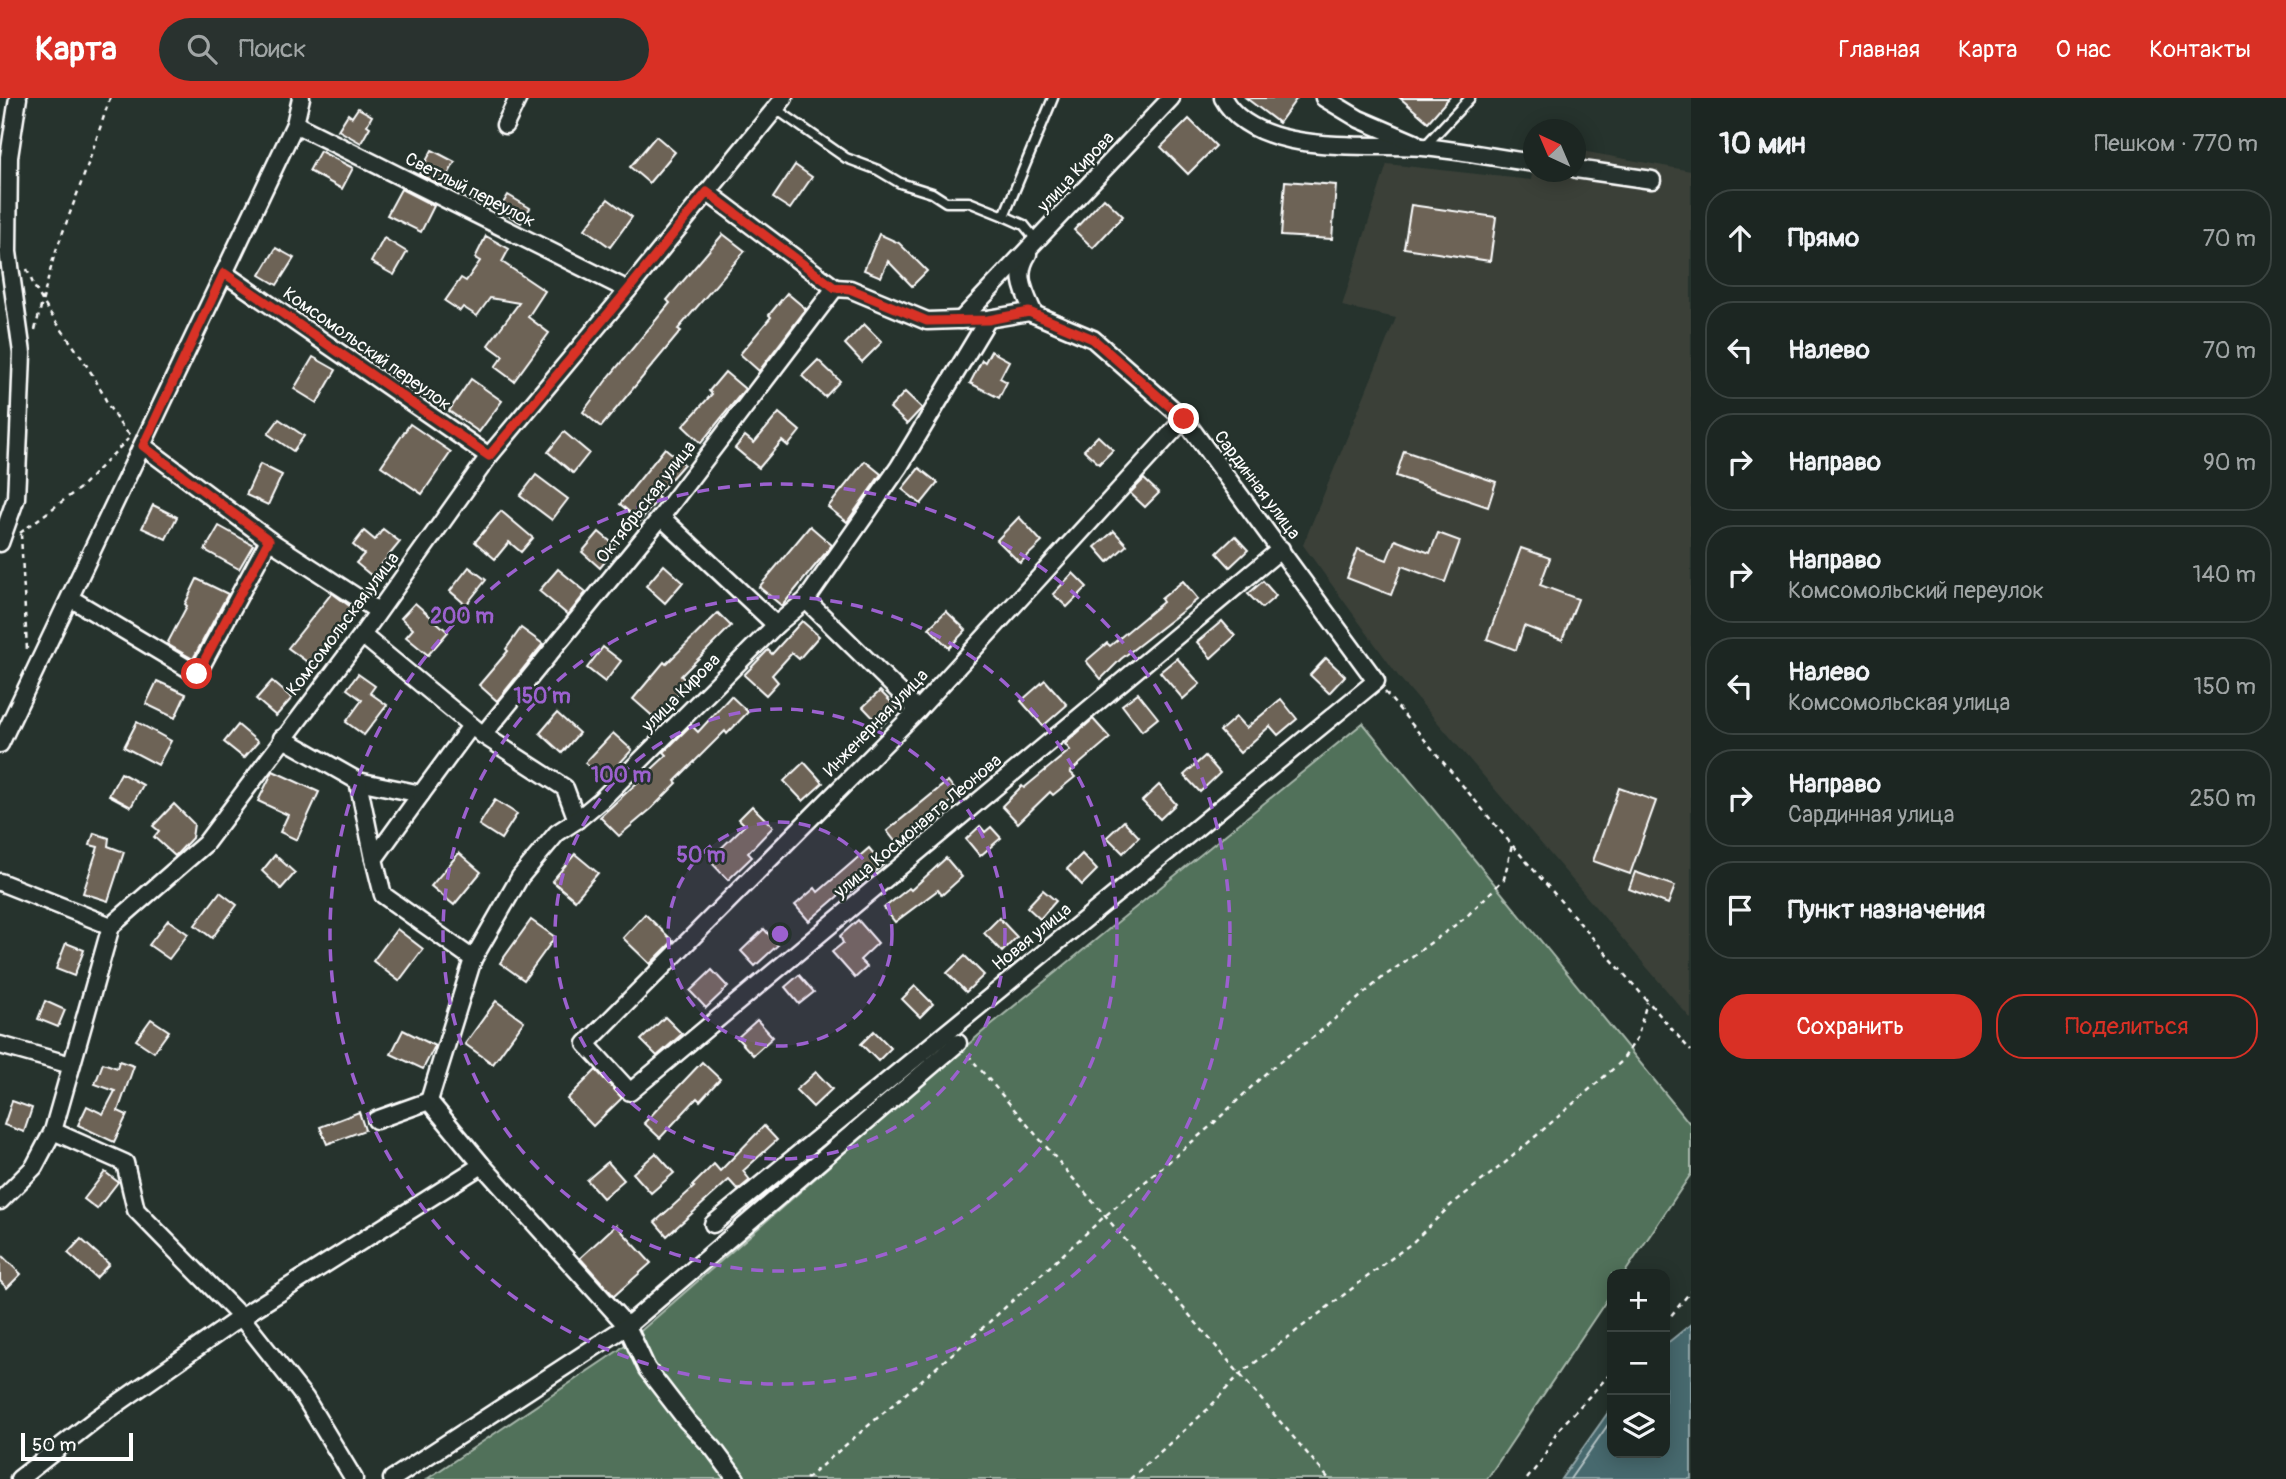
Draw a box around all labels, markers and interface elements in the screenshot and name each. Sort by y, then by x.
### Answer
search box [159,18,649,81]
text: Карта [35,29,117,70]
icon: search [183,30,221,68]
text: Поиск [239,33,307,65]
text: Главная [1839,35,1920,64]
text: Карта [1958,35,2018,64]
text: О нас [2056,35,2111,64]
text: Контакты [2149,35,2251,64]
north arrow [1523,119,1586,182]
text: 10 мин [1719,125,1806,162]
street label: улица Кирова [1032,127,1119,218]
text: Пешком · 770 m [2094,129,2258,158]
street label: Светлый переулок [401,147,539,233]
icon: ahead [1721,219,1759,257]
text: Прямо [1788,222,1859,254]
text: 70 m [2203,224,2256,253]
street label: Комсомольский переулок [278,282,456,416]
icon: left [1721,331,1759,369]
text: Налево [1788,334,1870,366]
text: 70 m [2203,336,2256,365]
route end [1168,403,1199,434]
street label: Сардинная улица [1209,426,1305,544]
street label: Октябрьская улица [591,436,701,568]
icon: right [1721,443,1759,481]
text: Направо [1788,446,1881,478]
text: 90 m [2203,448,2256,477]
text: Направо [1788,544,1881,576]
street label: Комсомольская улица [281,548,405,700]
icon: right [1721,555,1759,593]
text: 140 m [2193,560,2256,589]
text: Комсомольский переулок [1788,576,2044,605]
text: 200 m [430,603,494,630]
street label: улица Кирова [636,649,725,738]
text: Налево [1788,656,1870,688]
route start [181,658,212,689]
street label: Инженерная улица [819,664,933,782]
icon: left [1721,667,1759,705]
text: 150 m [2193,672,2256,701]
text: 150 m [513,683,571,710]
text: Комсомольская улица [1788,688,2010,717]
street label: улица Космонавта Леонова [829,749,1007,904]
text: 100 m [591,762,651,789]
text: Направо [1788,768,1881,800]
icon: right [1721,779,1759,817]
text: 250 m [2190,784,2256,813]
text: Сардинная улица [1788,800,1955,829]
text: 50 m [677,842,726,869]
icon: arrive [1721,891,1759,929]
text: Пункт назначения [1788,894,1985,926]
street label: Новая улица [988,898,1076,976]
centre of rings [768,922,792,946]
button: Сохранить [1719,994,1982,1059]
button: Поделиться [1996,994,2258,1059]
map controls [1607,1269,1670,1458]
button: + [1607,1269,1670,1332]
button: − [1607,1332,1670,1395]
button: layers [1607,1395,1670,1458]
scale bar [21,1430,133,1462]
text: 50 m [32,1433,76,1457]

